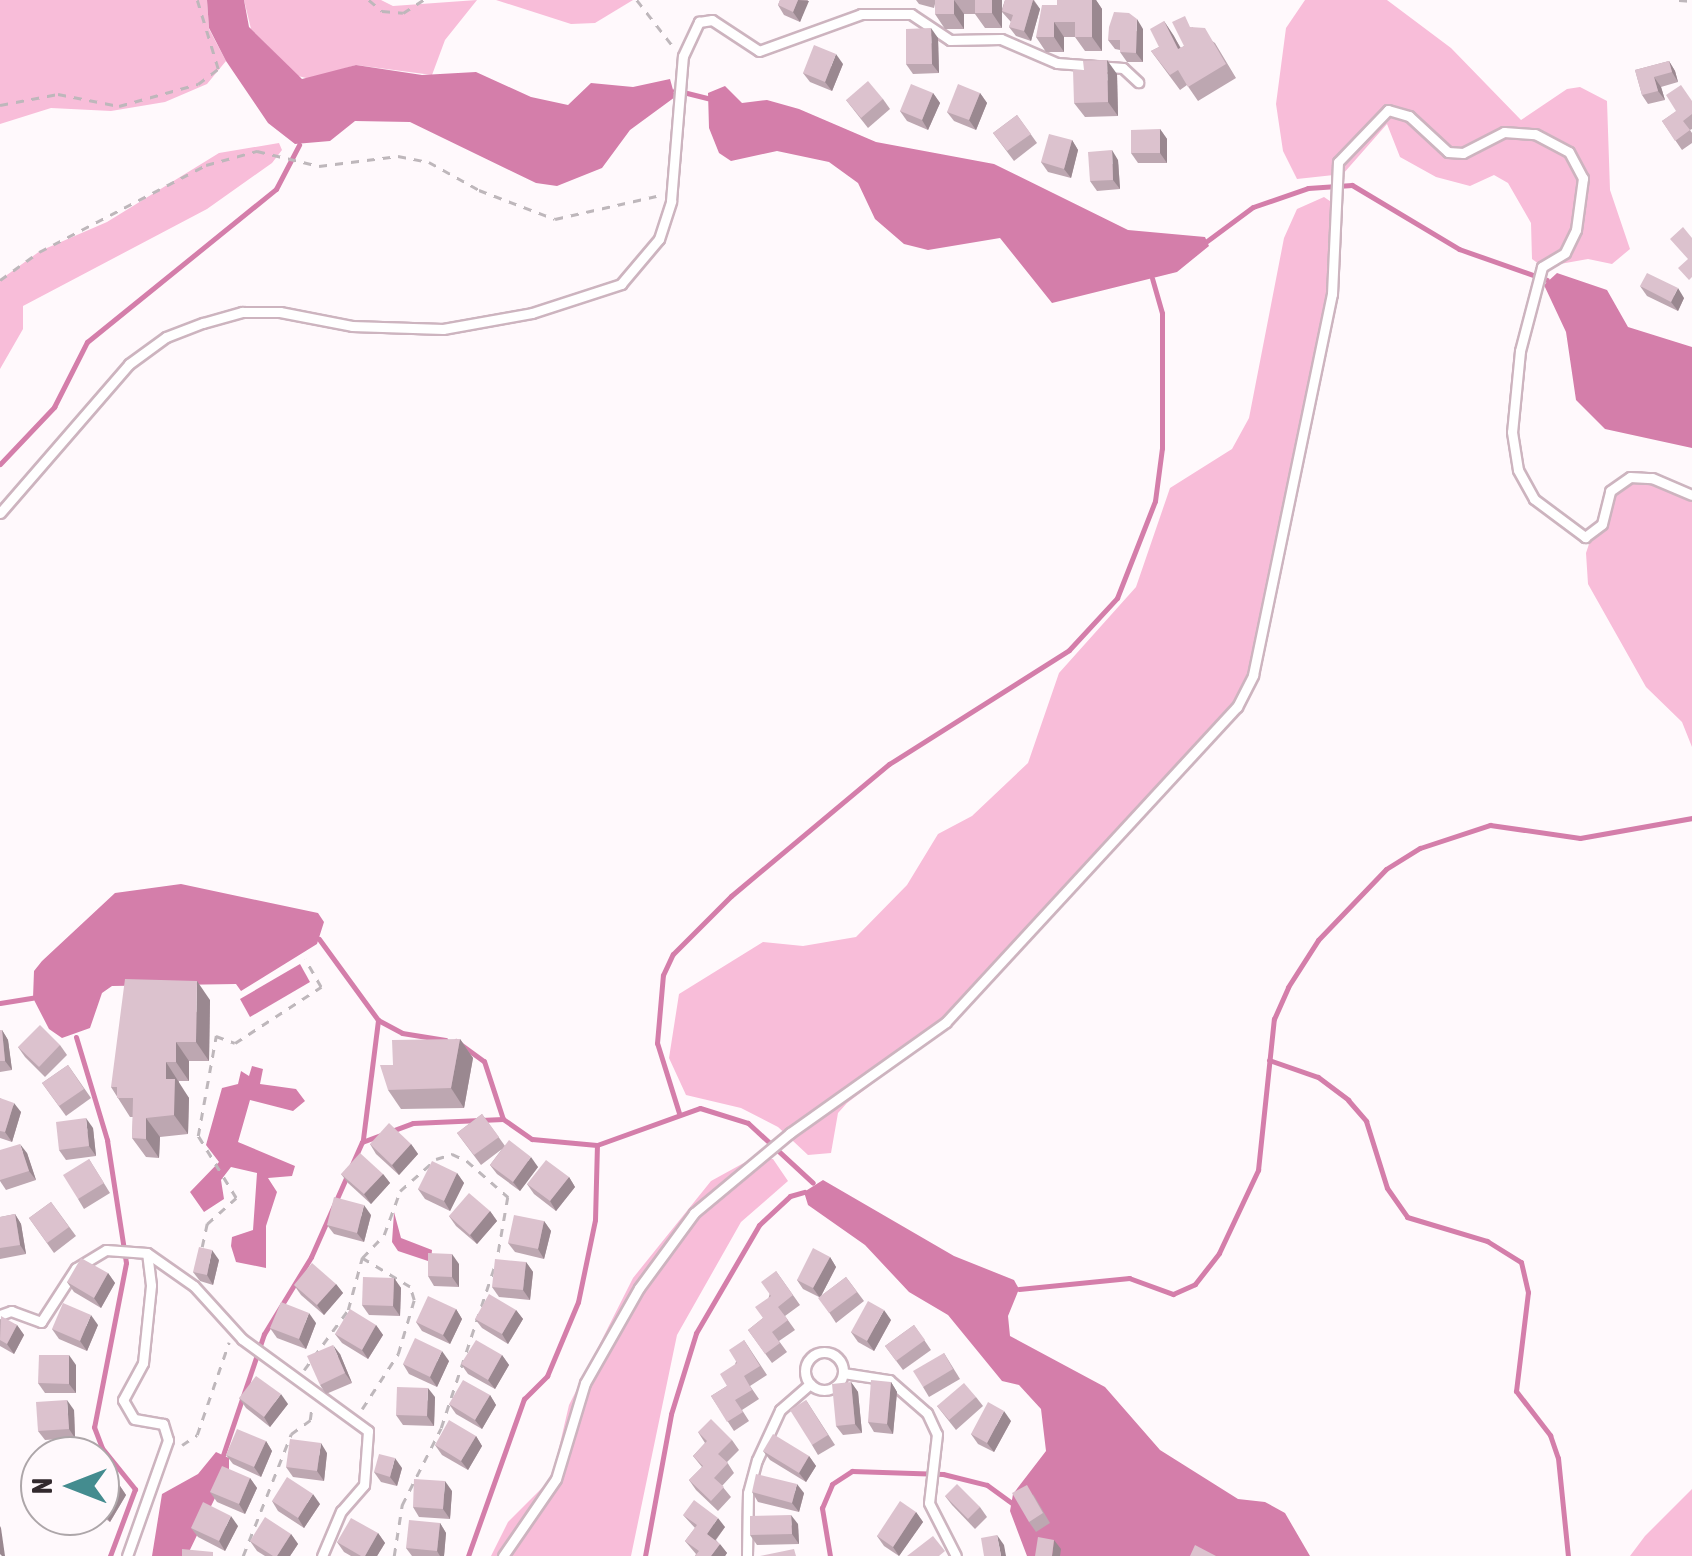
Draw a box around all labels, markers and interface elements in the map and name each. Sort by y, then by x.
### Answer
north arrow [20,1436,120,1536]
text: N [26,1478,58,1494]

